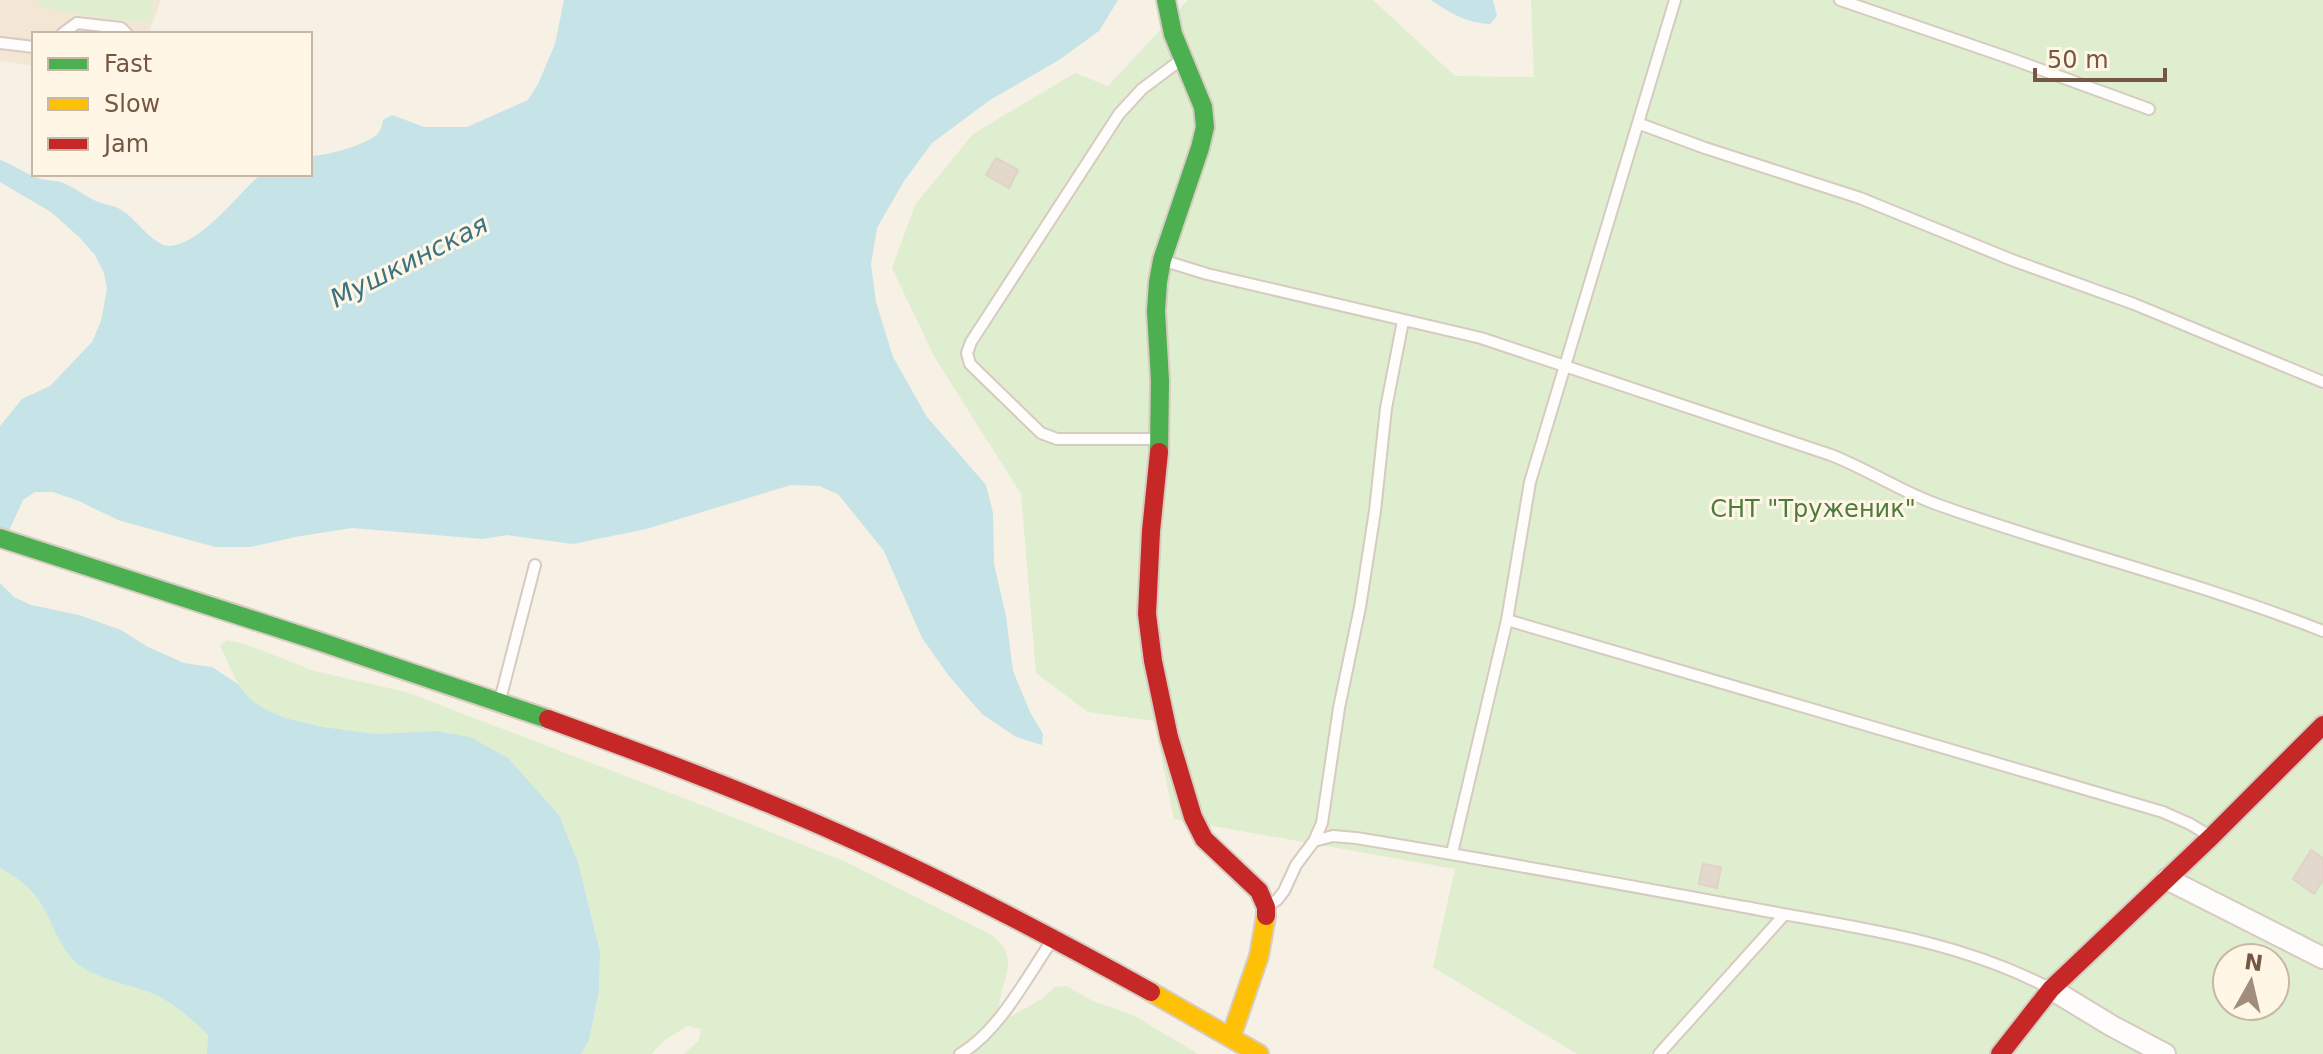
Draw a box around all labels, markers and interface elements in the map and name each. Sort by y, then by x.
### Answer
legend [32,32,312,176]
scale bar [2035,32,2165,82]
text: 50 m [2047,46,2109,74]
text: Fast [104,50,152,78]
text: Slow [104,90,160,118]
text: Jam [102,130,149,158]
water label: Мушкинская [325,208,493,314]
park label: СНТ "Труженик" [1710,495,1916,523]
north arrow [2211,942,2291,1022]
text: N [2243,949,2265,976]

